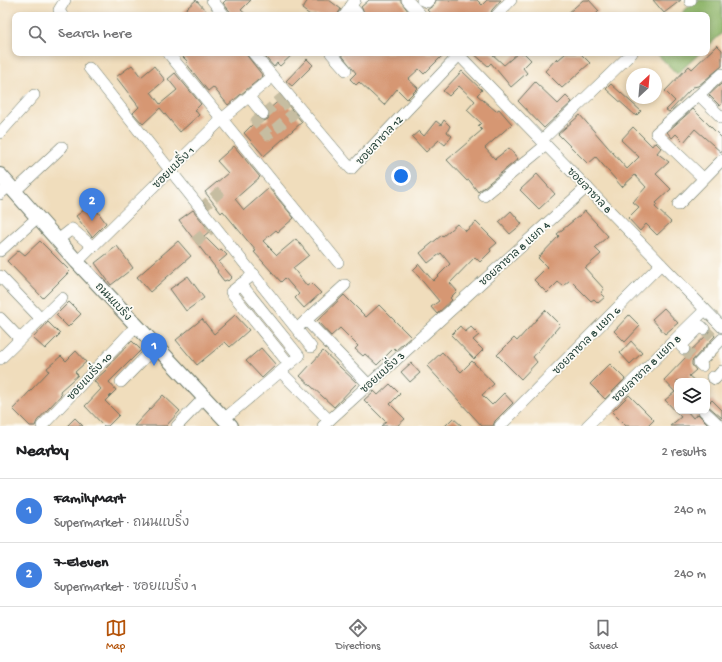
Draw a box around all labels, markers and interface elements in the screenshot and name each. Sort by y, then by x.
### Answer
search box [12,12,710,56]
icon: search [26,23,48,45]
text: Search here [58,25,132,43]
north arrow [626,68,662,104]
street label: ซอยลาซาล 12 [355,114,407,168]
street label: ซอยแบริ่ง 1 [146,140,198,192]
your location [391,166,411,186]
street label: ซอยลาซาล 8 [564,166,613,217]
pin: 2 [79,188,105,221]
street label: ซอยลาซาล 8 แยก 4 [478,219,554,289]
street label: ถนนแบริ่ง [92,276,138,324]
street label: ซอยลาซาล 8 แยก 6 [551,305,624,378]
pin: 1 [141,333,167,366]
street label: ซอยลาซาล 8 แยก 8 [610,333,684,405]
street label: ซอยแบริ่ง 3 [354,346,408,396]
street label: ซอยแบริ่ง 10 [61,347,115,403]
map controls [674,378,710,414]
button: layers [674,378,710,414]
text: Nearby [16,442,69,462]
text: 2 results [661,445,706,460]
text: FamilyMart [54,490,125,508]
text: 1 [26,503,32,518]
text: 240 m [674,503,706,518]
text: Supermarket · ถนนแบริ่ง [54,516,189,531]
text: 7-Eleven [54,554,108,572]
text: 2 [26,567,32,582]
text: 240 m [674,567,706,582]
text: Supermarket · ซอยแบริ่ง 1 [54,580,197,595]
tab: Map [105,617,127,653]
tab: Directions [336,617,380,653]
tab: Saved [589,617,617,653]

